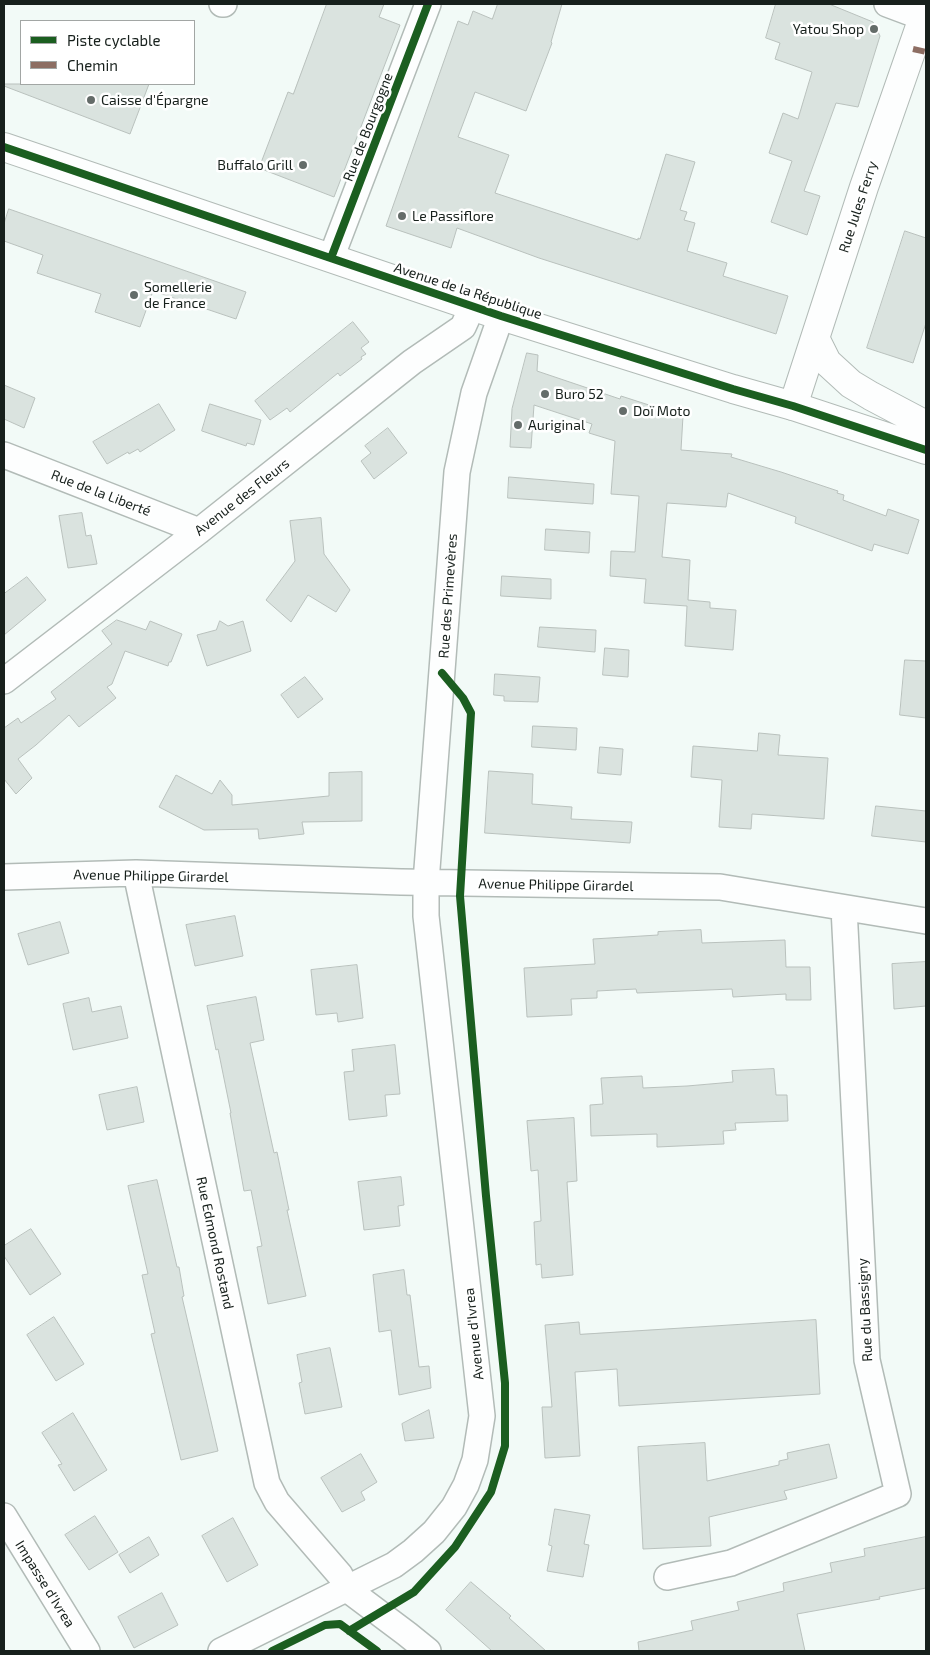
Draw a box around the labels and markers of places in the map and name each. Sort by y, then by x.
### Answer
place label: Yatou Shop [793,21,864,37]
marker: Yatou Shop [868,23,880,35]
place label: Caisse d'Épargne [101,92,209,108]
marker: Caisse d'Épargne [85,94,97,106]
place label: Buffalo Grill [217,157,293,173]
marker: Buffalo Grill [297,159,309,171]
place label: Le Passiflore [412,208,494,224]
marker: Le Passiflore [396,210,408,222]
place label: Somellerie de France [144,279,212,312]
marker: Somellerie de France [128,289,140,301]
place label: Buro 52 [555,386,604,402]
marker: Buro 52 [539,388,551,400]
place label: Doï Moto [633,403,690,419]
marker: Doï Moto [617,405,629,417]
place label: Auriginal [528,417,585,433]
marker: Auriginal [512,419,524,431]

